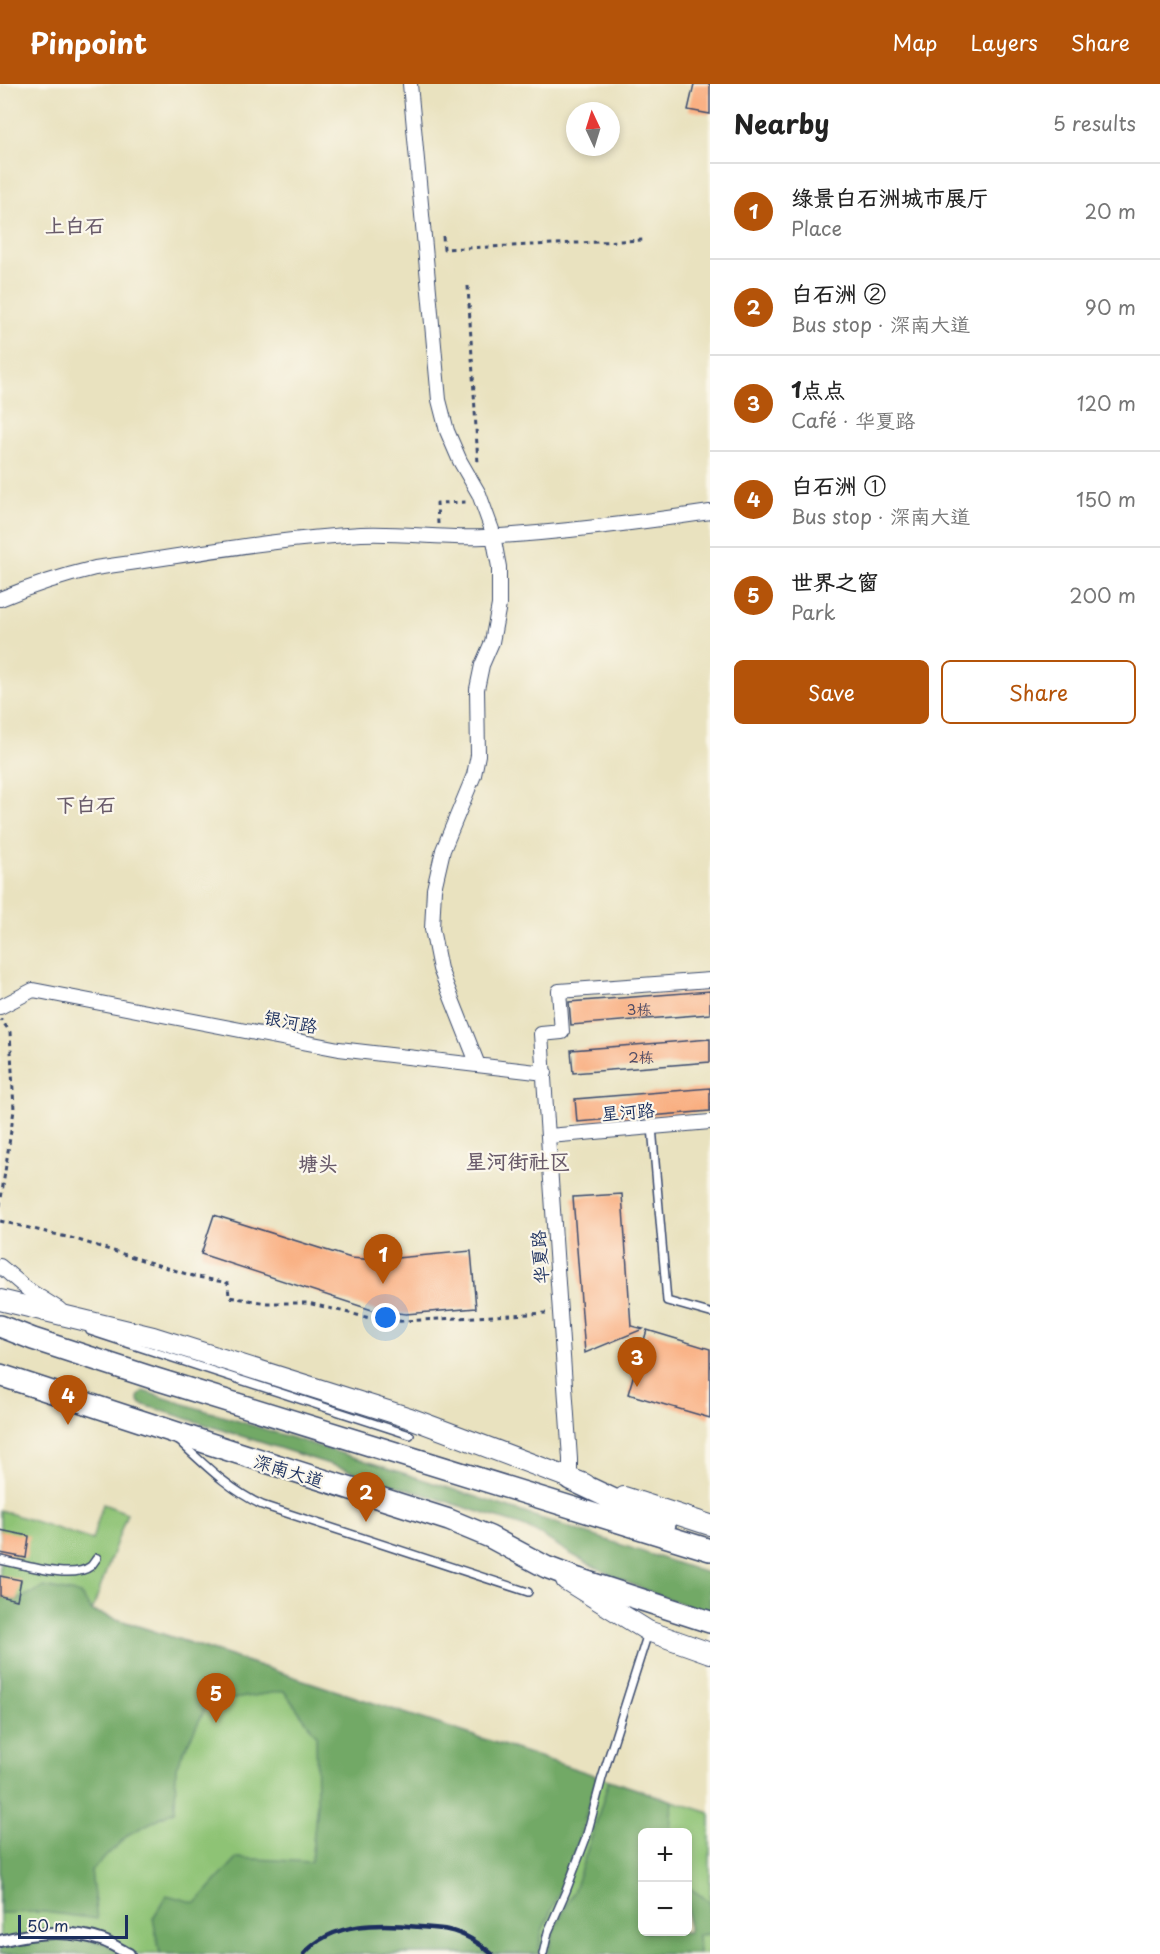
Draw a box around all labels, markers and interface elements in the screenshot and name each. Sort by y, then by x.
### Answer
text: Pinpoint [30,21,147,64]
text: Map [893,26,937,58]
text: Layers [970,26,1038,58]
text: Share [1071,26,1130,58]
north arrow [566,102,620,156]
text: Nearby [734,104,829,143]
text: 5 results [1053,108,1136,138]
text: 绿景白石洲城市展厅 [791,180,989,213]
text: 1 [749,196,758,226]
text: 20 m [1084,196,1136,226]
district label: 上白石 [45,210,105,240]
text: Place [791,213,842,243]
text: 白石洲 ② [791,276,886,309]
text: 2 [746,292,761,322]
text: 90 m [1085,292,1136,322]
text: Bus stop · 深南大道 [791,309,970,339]
text: 1点点 [791,372,846,405]
text: 3 [747,388,760,418]
text: 120 m [1077,388,1136,418]
text: Café · 华夏路 [791,405,915,435]
text: 白石洲 ① [791,468,886,501]
text: 4 [747,484,760,514]
text: 150 m [1076,484,1136,514]
text: Bus stop · 深南大道 [791,501,970,531]
text: 世界之窗 [791,564,879,597]
text: 5 [747,580,760,610]
text: 200 m [1069,580,1136,610]
text: Park [791,597,836,627]
button: Save [734,660,929,724]
button: Share [941,660,1136,724]
district label: 下白石 [56,789,116,819]
house number: 3栋 [627,997,651,1020]
street label: 银河路 [262,1003,320,1039]
house number: 2栋 [628,1045,654,1068]
street label: 星河路 [600,1095,656,1127]
district label: 星河街社区 [466,1144,571,1176]
district label: 塘头 [298,1148,338,1178]
street label: 华夏路 [524,1229,554,1285]
pin: 1 [364,1234,403,1284]
your location [371,1303,400,1332]
pin: 3 [618,1338,656,1387]
pin: 4 [48,1376,88,1425]
street label: 深南大道 [251,1447,327,1493]
pin: 2 [346,1472,386,1522]
pin: 5 [196,1674,236,1723]
map controls [638,1828,692,1936]
button: + [638,1828,692,1882]
button: − [638,1882,692,1936]
scale bar [18,1912,128,1940]
text: 50 m [27,1913,68,1937]

